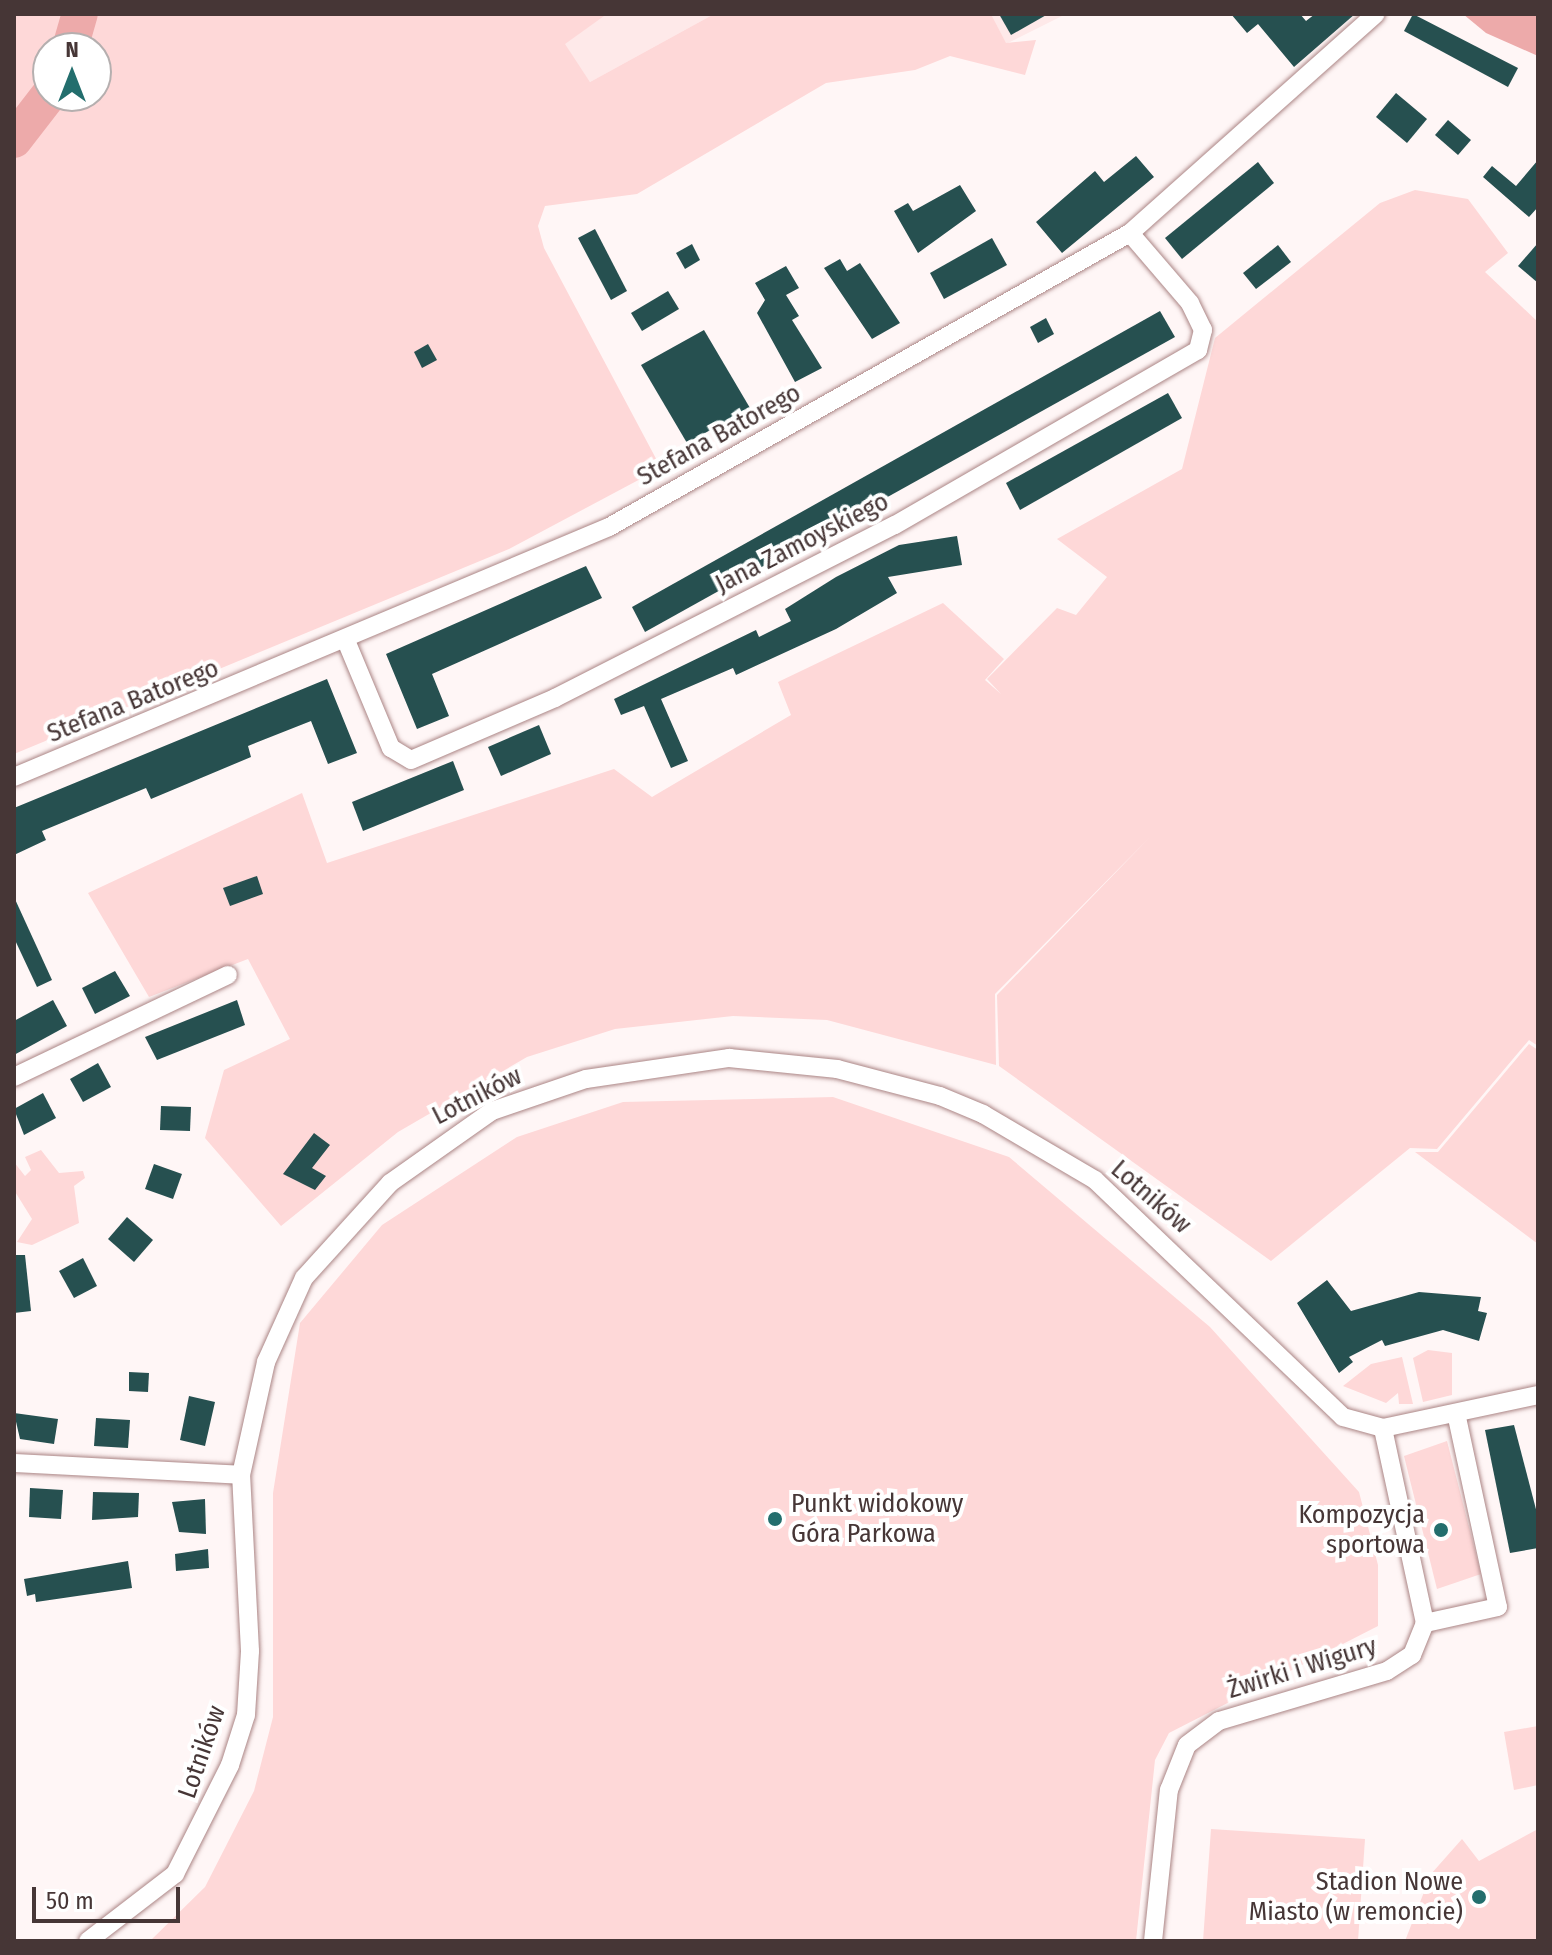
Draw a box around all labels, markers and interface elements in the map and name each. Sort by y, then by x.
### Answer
north arrow [32,32,112,112]
text: N [65,36,79,63]
street label: Stefana Batorego [632,377,806,493]
street label: Jana Zamoyskiego [710,486,894,600]
street label: Stefana Batorego [43,652,223,750]
street label: Lotników [427,1060,527,1132]
street label: Lotników [1105,1154,1197,1240]
place label: Punkt widokowy Góra Parkowa [791,1488,963,1550]
place label: Kompozycja sportowa [1298,1499,1425,1560]
marker: Punkt widokowy Góra Parkowa [766,1510,784,1528]
marker: Kompozycja sportowa [1432,1521,1450,1539]
street label: Żwirki i Wigury [1224,1631,1380,1705]
street label: Lotników [172,1702,232,1802]
place label: Stadion Nowe Miasto (w remoncie) [1249,1866,1463,1928]
scale bar [36,1871,184,1921]
text: 50 m [46,1887,94,1915]
marker: Stadion Nowe Miasto (w remoncie) [1470,1888,1488,1906]

